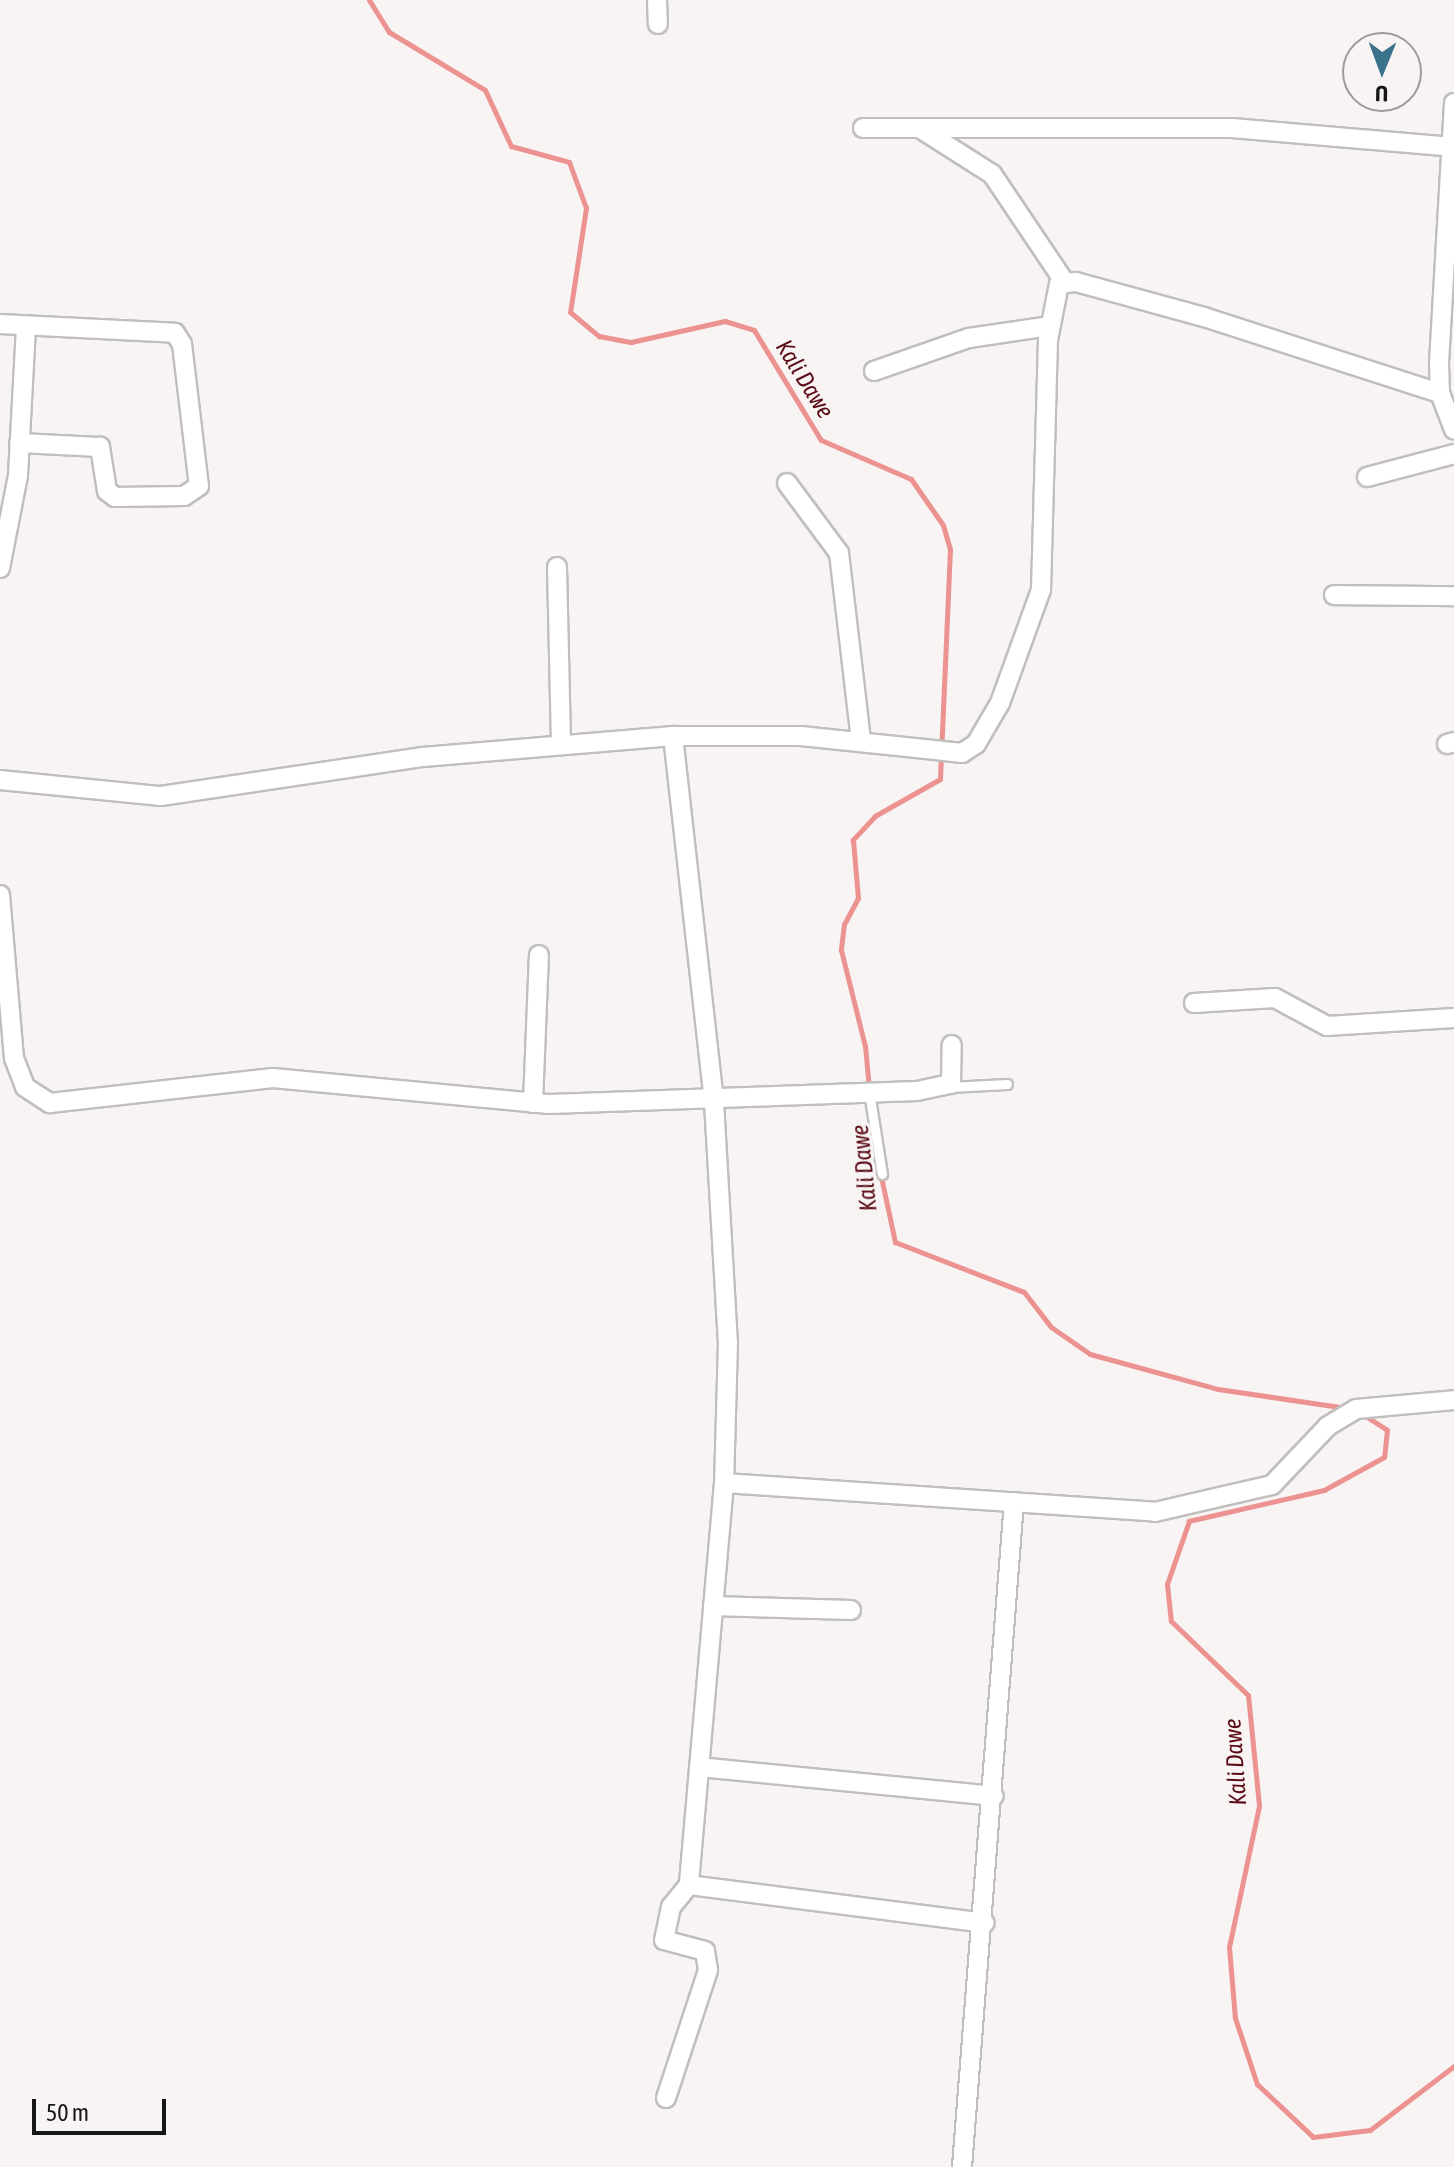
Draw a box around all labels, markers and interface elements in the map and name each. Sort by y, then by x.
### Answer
north arrow [1342,32,1422,112]
text: U [1375,81,1388,107]
water label: Kali Dawe [770,334,840,424]
water label: Kali Dawe [845,1123,883,1213]
water label: Kali Dawe [1218,1718,1252,1806]
scale bar [36,2083,170,2133]
text: 50 m [46,2099,89,2126]

